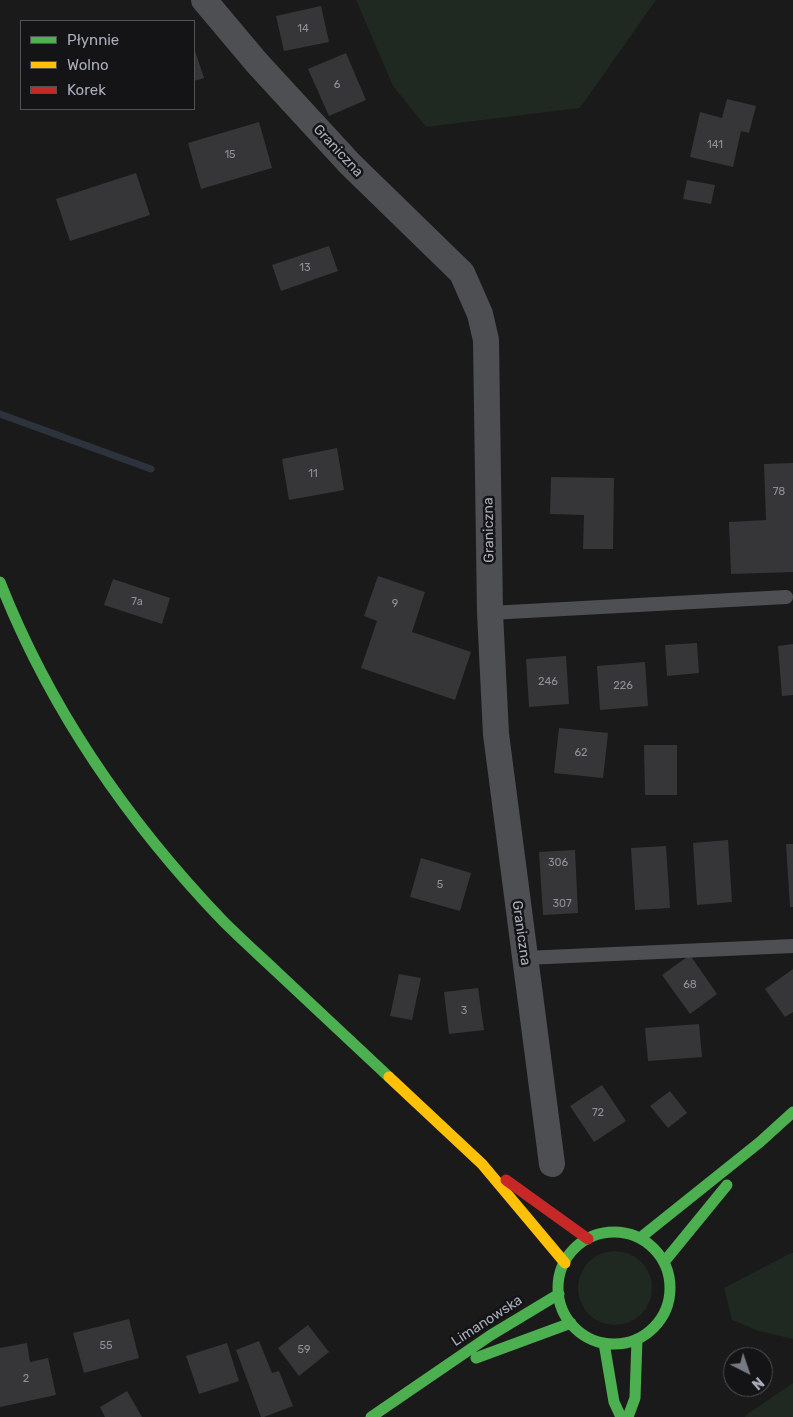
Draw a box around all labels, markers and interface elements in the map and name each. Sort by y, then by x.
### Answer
legend [20,20,195,110]
house number: 14 [297,22,309,36]
text: Płynnie [67,31,119,49]
text: Wolno [67,56,109,74]
house number: 6 [334,78,340,92]
text: Korek [67,81,106,99]
street label: Graniczna [310,121,366,181]
house number: 141 [707,138,723,152]
house number: 15 [224,148,236,162]
house number: 13 [299,261,311,275]
house number: 11 [308,467,318,481]
house number: 78 [773,485,785,499]
street label: Graniczna [480,497,498,563]
house number: 7a [131,595,143,609]
house number: 9 [392,597,398,611]
house number: 246 [538,675,558,689]
house number: 226 [613,679,633,693]
house number: 62 [574,746,588,760]
house number: 306 [548,856,568,870]
house number: 5 [437,878,443,892]
house number: 307 [552,897,572,911]
street label: Graniczna [508,899,534,967]
house number: 68 [683,978,697,992]
house number: 3 [461,1004,467,1018]
house number: 72 [592,1106,604,1120]
street label: Limanowska [449,1292,525,1350]
house number: 55 [99,1339,113,1353]
house number: 59 [297,1343,311,1357]
north arrow [723,1347,773,1397]
house number: 2 [23,1372,29,1386]
text: N [748,1373,767,1393]

